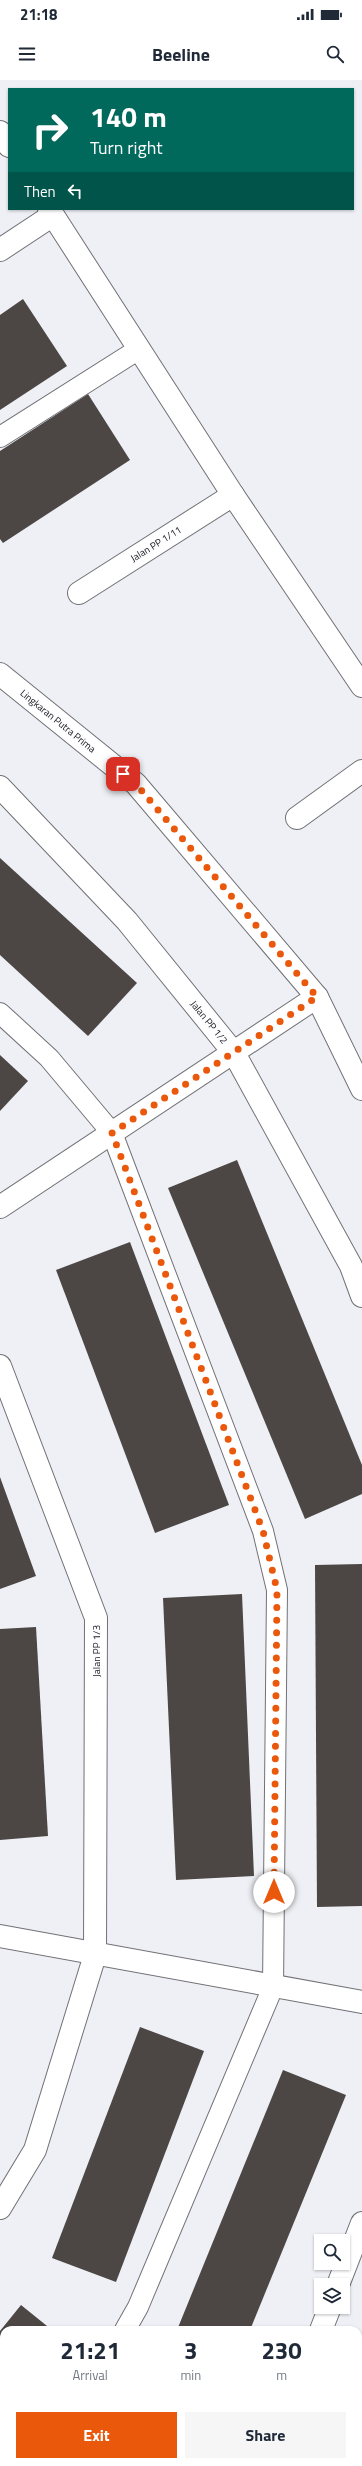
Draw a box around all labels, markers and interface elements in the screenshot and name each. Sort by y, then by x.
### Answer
text: 21:18 [20,3,57,26]
text: Beeline [152,41,210,68]
icon: menu [16,43,38,65]
icon: search [324,43,346,65]
text: 140 m [90,95,167,138]
icon: right [24,104,76,156]
text: Turn right [90,134,163,161]
text: Then [24,180,56,203]
icon: left [64,180,86,202]
street label: Jalan PP 1/11 [128,522,184,566]
street label: Lingkaran Putra Prima [17,686,99,756]
pin [106,757,140,791]
icon: arrive [112,763,134,785]
street label: Jalan PP 1/2 [187,997,231,1047]
street label: Jalan PP 1/3 [89,1625,104,1677]
position arrow [253,1871,295,1913]
map controls [314,2234,350,2314]
button: search [314,2234,350,2270]
button: layers [314,2278,350,2314]
text: 21:21 [60,2332,120,2368]
text: 3 [184,2332,198,2368]
text: 230 [261,2332,302,2368]
text: Arrival [73,2365,108,2385]
text: min [180,2365,201,2385]
text: m [276,2365,287,2385]
button: Exit [16,2412,177,2458]
button: Share [185,2412,346,2458]

